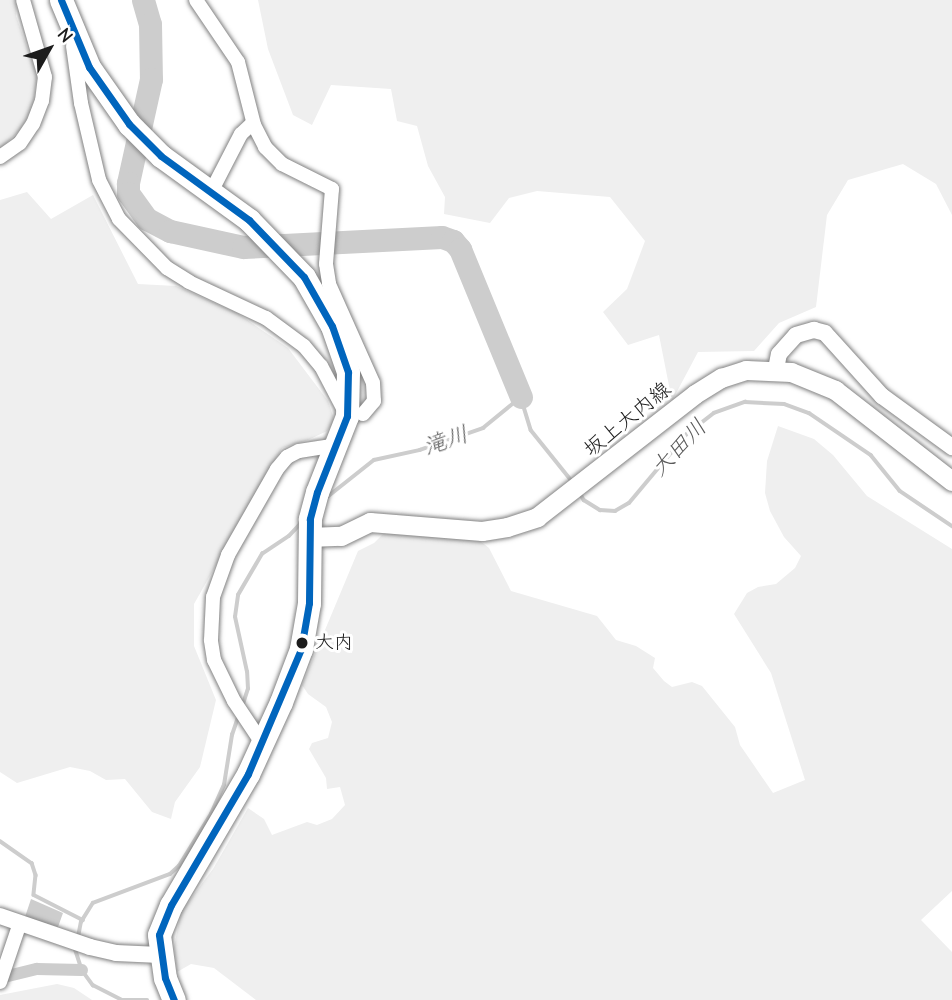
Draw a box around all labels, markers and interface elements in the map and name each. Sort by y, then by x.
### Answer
north arrow [14,14,84,84]
text: N [53,24,77,47]
street label: 坂上大内線 [578,376,676,462]
water label: 大田川 [645,414,713,482]
water label: 滝川 [420,420,472,462]
place label: 大内 [315,632,353,654]
marker: 大内 [295,636,309,650]

